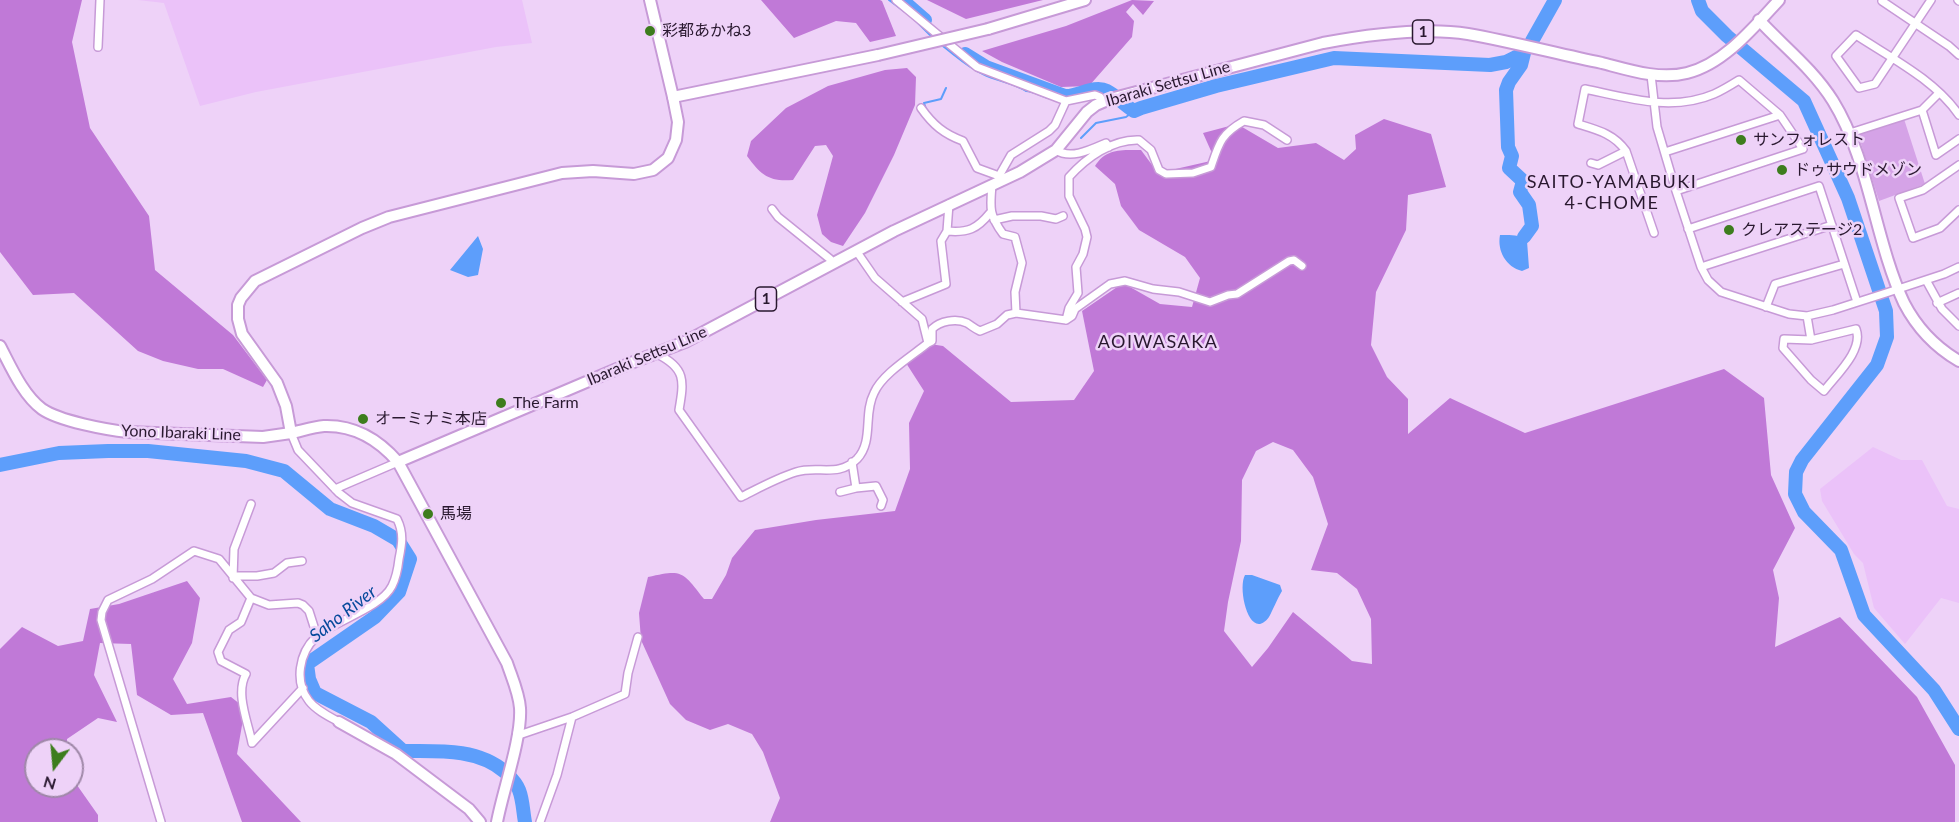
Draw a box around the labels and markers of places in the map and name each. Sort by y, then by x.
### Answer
place label: 彩都あかね3 [662,21,751,41]
marker: 彩都あかね3 [643,24,657,38]
place label: サンフォレスト [1753,130,1865,150]
marker: サンフォレスト [1734,133,1748,147]
place label: ドゥサウドメゾン [1794,160,1922,180]
marker: ドゥサウドメゾン [1775,163,1789,177]
place label: クレアステージ2 [1741,220,1862,240]
marker: クレアステージ2 [1722,223,1736,237]
place label: The Farm [513,393,579,413]
marker: The Farm [494,396,508,410]
place label: オーミナミ本店 [375,409,487,429]
marker: オーミナミ本店 [356,412,370,426]
place label: 馬場 [440,504,472,524]
marker: 馬場 [421,507,435,521]

